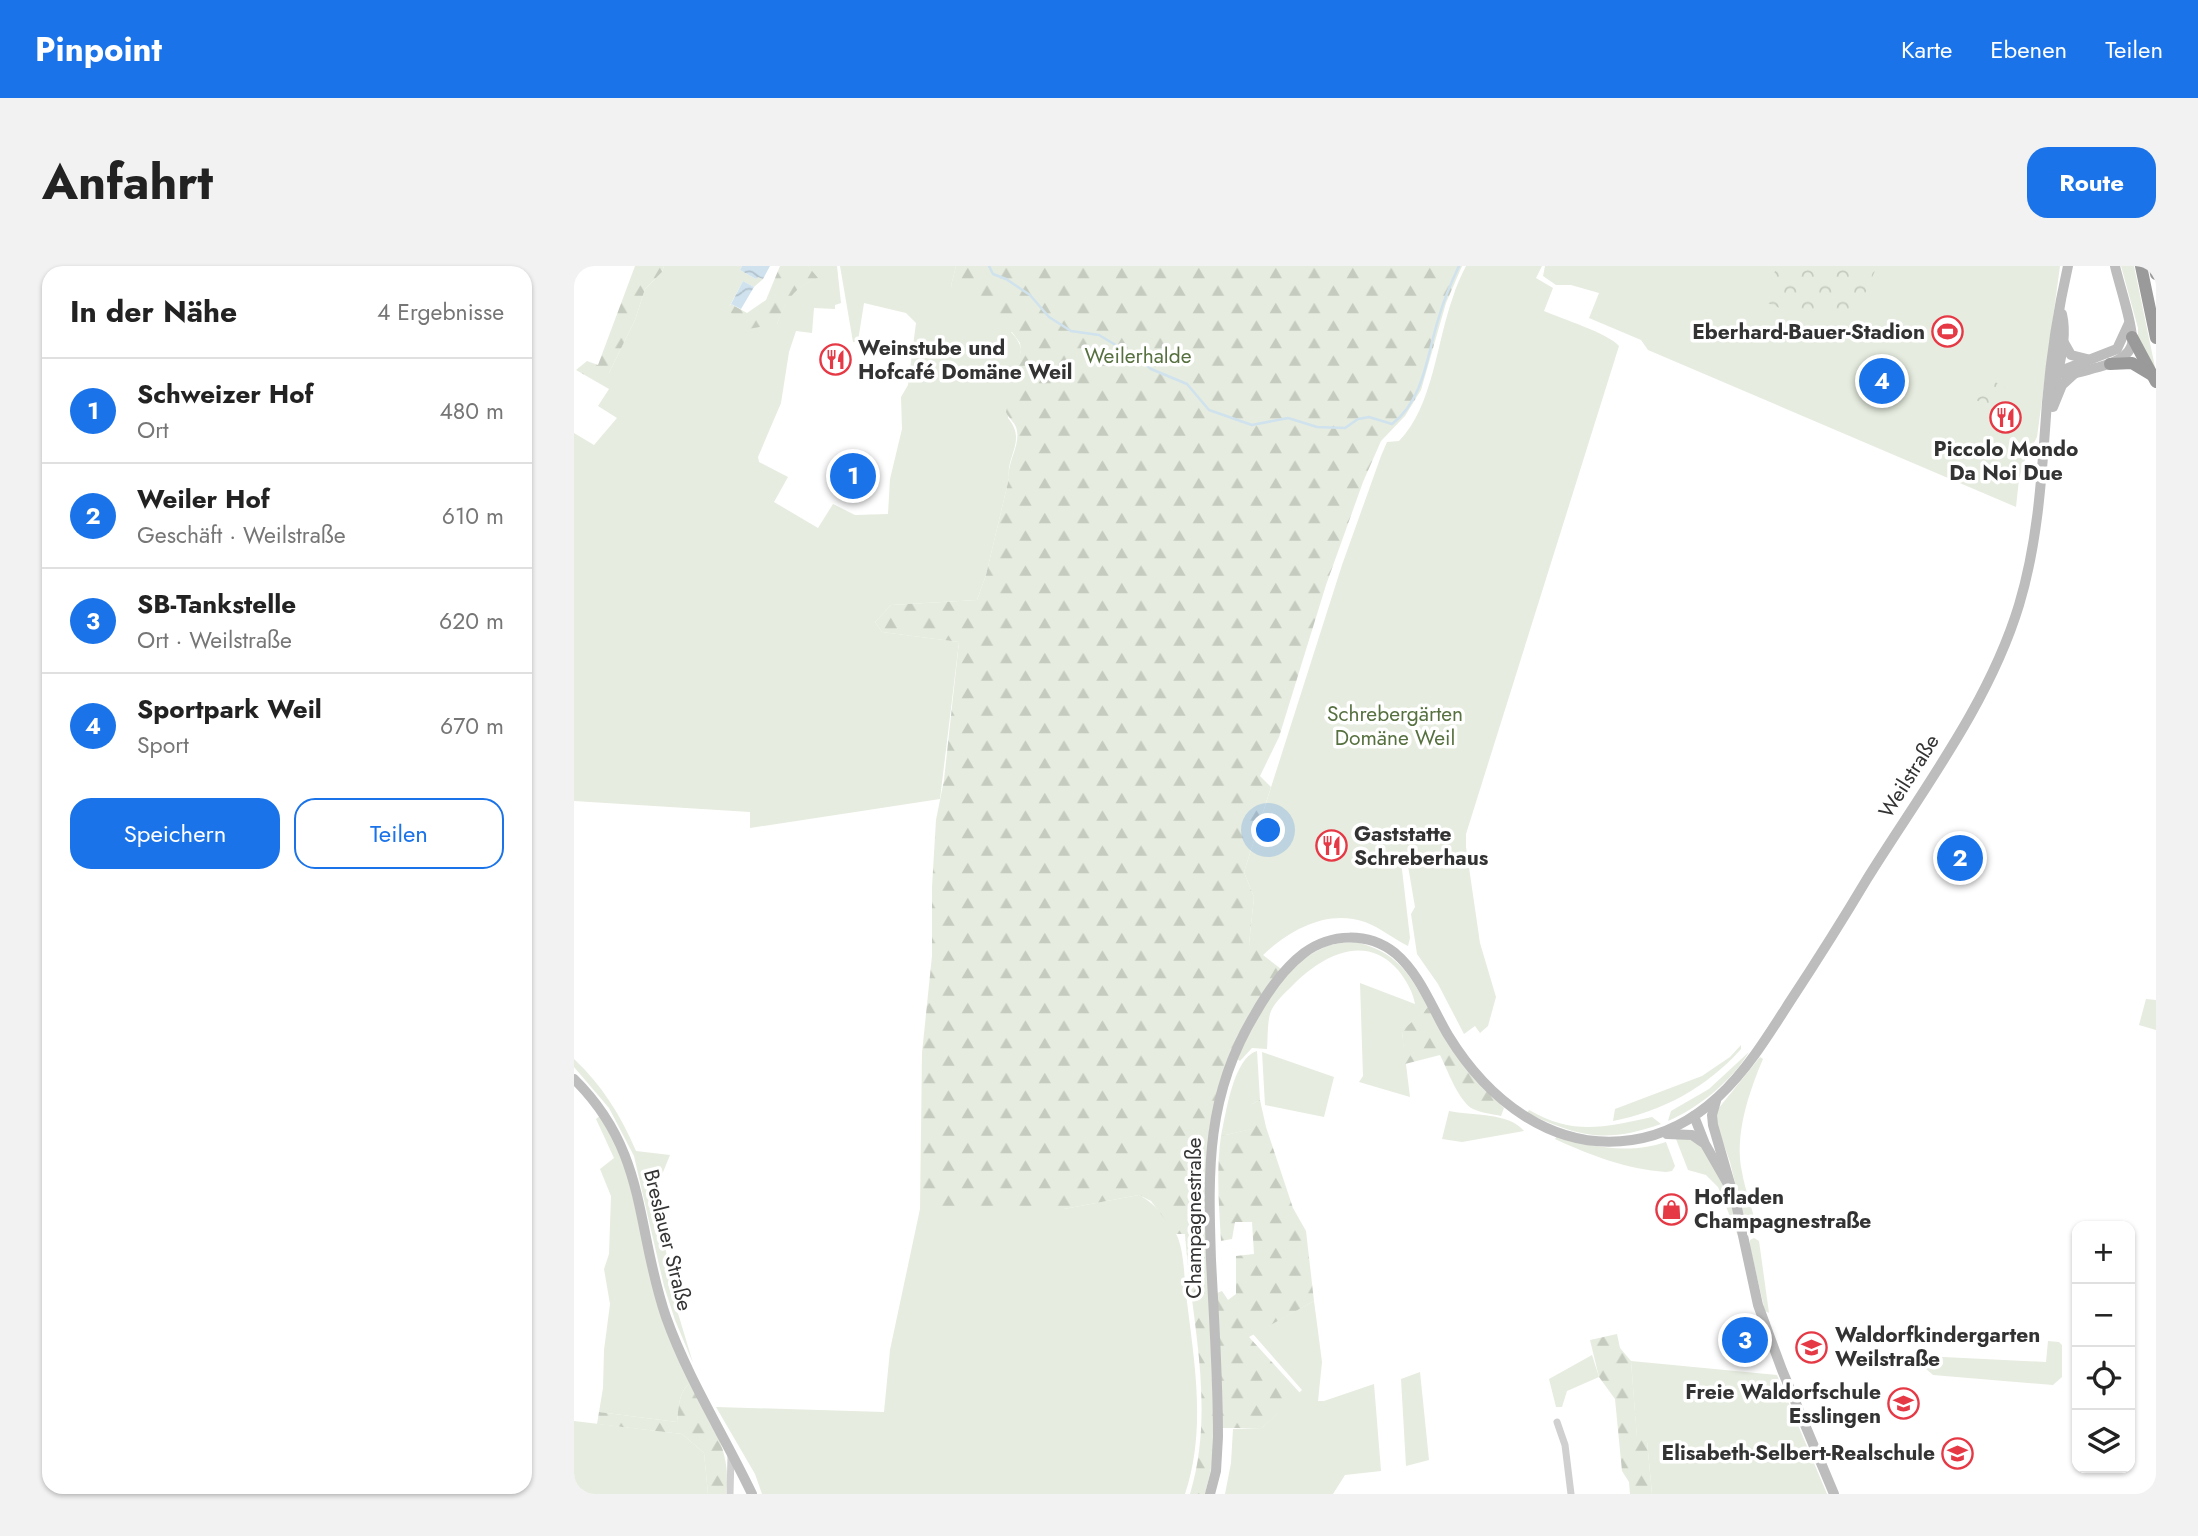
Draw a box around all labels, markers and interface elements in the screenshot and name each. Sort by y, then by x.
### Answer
text: Pinpoint [35,26,162,73]
text: Karte [1901,32,1952,67]
text: Ebenen [1990,32,2067,67]
text: Teilen [2105,32,2163,67]
text: Anfahrt [42,147,213,217]
button: Route [2027,147,2156,218]
text: In der Nähe [70,290,237,333]
text: 4 Ergebnisse [377,295,504,329]
sports icon: Eberhard-Bauer-Stadion [1931,315,1965,349]
place label: Eberhard-Bauer-Stadion [1692,317,1925,347]
place label: Weinstube und Hofcafé Domäne Weil [858,333,1072,387]
park label: Weilerhalde [1085,341,1192,371]
restaurant icon: Weinstube und Hofcafé Domäne Weil [818,343,852,377]
pin: 4 [1859,355,1905,407]
text: Schweizer Hof [137,375,314,413]
text: 1 [87,394,99,428]
text: 480 m [439,394,504,428]
restaurant icon: Piccolo Mondo Da Noi Due [1989,400,2023,434]
text: Ort [137,413,169,447]
place label: Piccolo Mondo Da Noi Due [1934,434,2078,488]
pin: 1 [830,450,876,502]
text: Weiler Hof [137,480,270,518]
text: 2 [85,499,101,533]
text: 610 m [442,499,504,533]
text: Geschäft · Weilstraße [137,518,346,552]
text: SB-Tankstelle [137,585,296,623]
text: 3 [86,604,100,638]
text: 620 m [439,604,504,638]
text: Ort · Weilstraße [137,623,292,657]
text: Sportpark Weil [137,690,322,728]
park label: Schrebergärten Domäne Weil [1327,699,1463,753]
text: 4 [85,709,101,743]
text: 670 m [440,709,504,743]
text: Sport [137,728,189,762]
street label: Weilstraße [1871,728,1947,824]
button: Speichern [70,798,280,869]
button: Teilen [294,798,504,869]
your location [1251,813,1285,847]
place label: Gaststatte Schreberhaus [1354,819,1489,873]
restaurant icon: Gaststatte Schreberhaus [1314,829,1348,863]
pin: 2 [1937,832,1983,884]
street label: Champagnestraße [1179,1137,1209,1299]
street label: Breslauer Straße [636,1166,700,1314]
place label: Hofladen Champagnestraße [1694,1182,1871,1236]
shop icon: Hofladen Champagnestraße [1654,1192,1688,1226]
map controls [2072,1221,2135,1473]
button: + [2072,1221,2135,1284]
button: − [2072,1284,2135,1347]
pin: 3 [1722,1314,1768,1366]
place label: Waldorfkindergarten Weilstraße [1835,1320,2040,1374]
school or university icon: Waldorfkindergarten Weilstraße [1795,1330,1829,1364]
button: locate [2072,1347,2135,1410]
place label: Freie Waldorfschule Esslingen [1685,1377,1881,1431]
school or university icon: Freie Waldorfschule Esslingen [1887,1387,1921,1421]
button: layers [2072,1410,2135,1473]
school or university icon: Elisabeth-Selbert-Realschule [1941,1436,1975,1470]
place label: Elisabeth-Selbert-Realschule [1662,1438,1935,1468]

